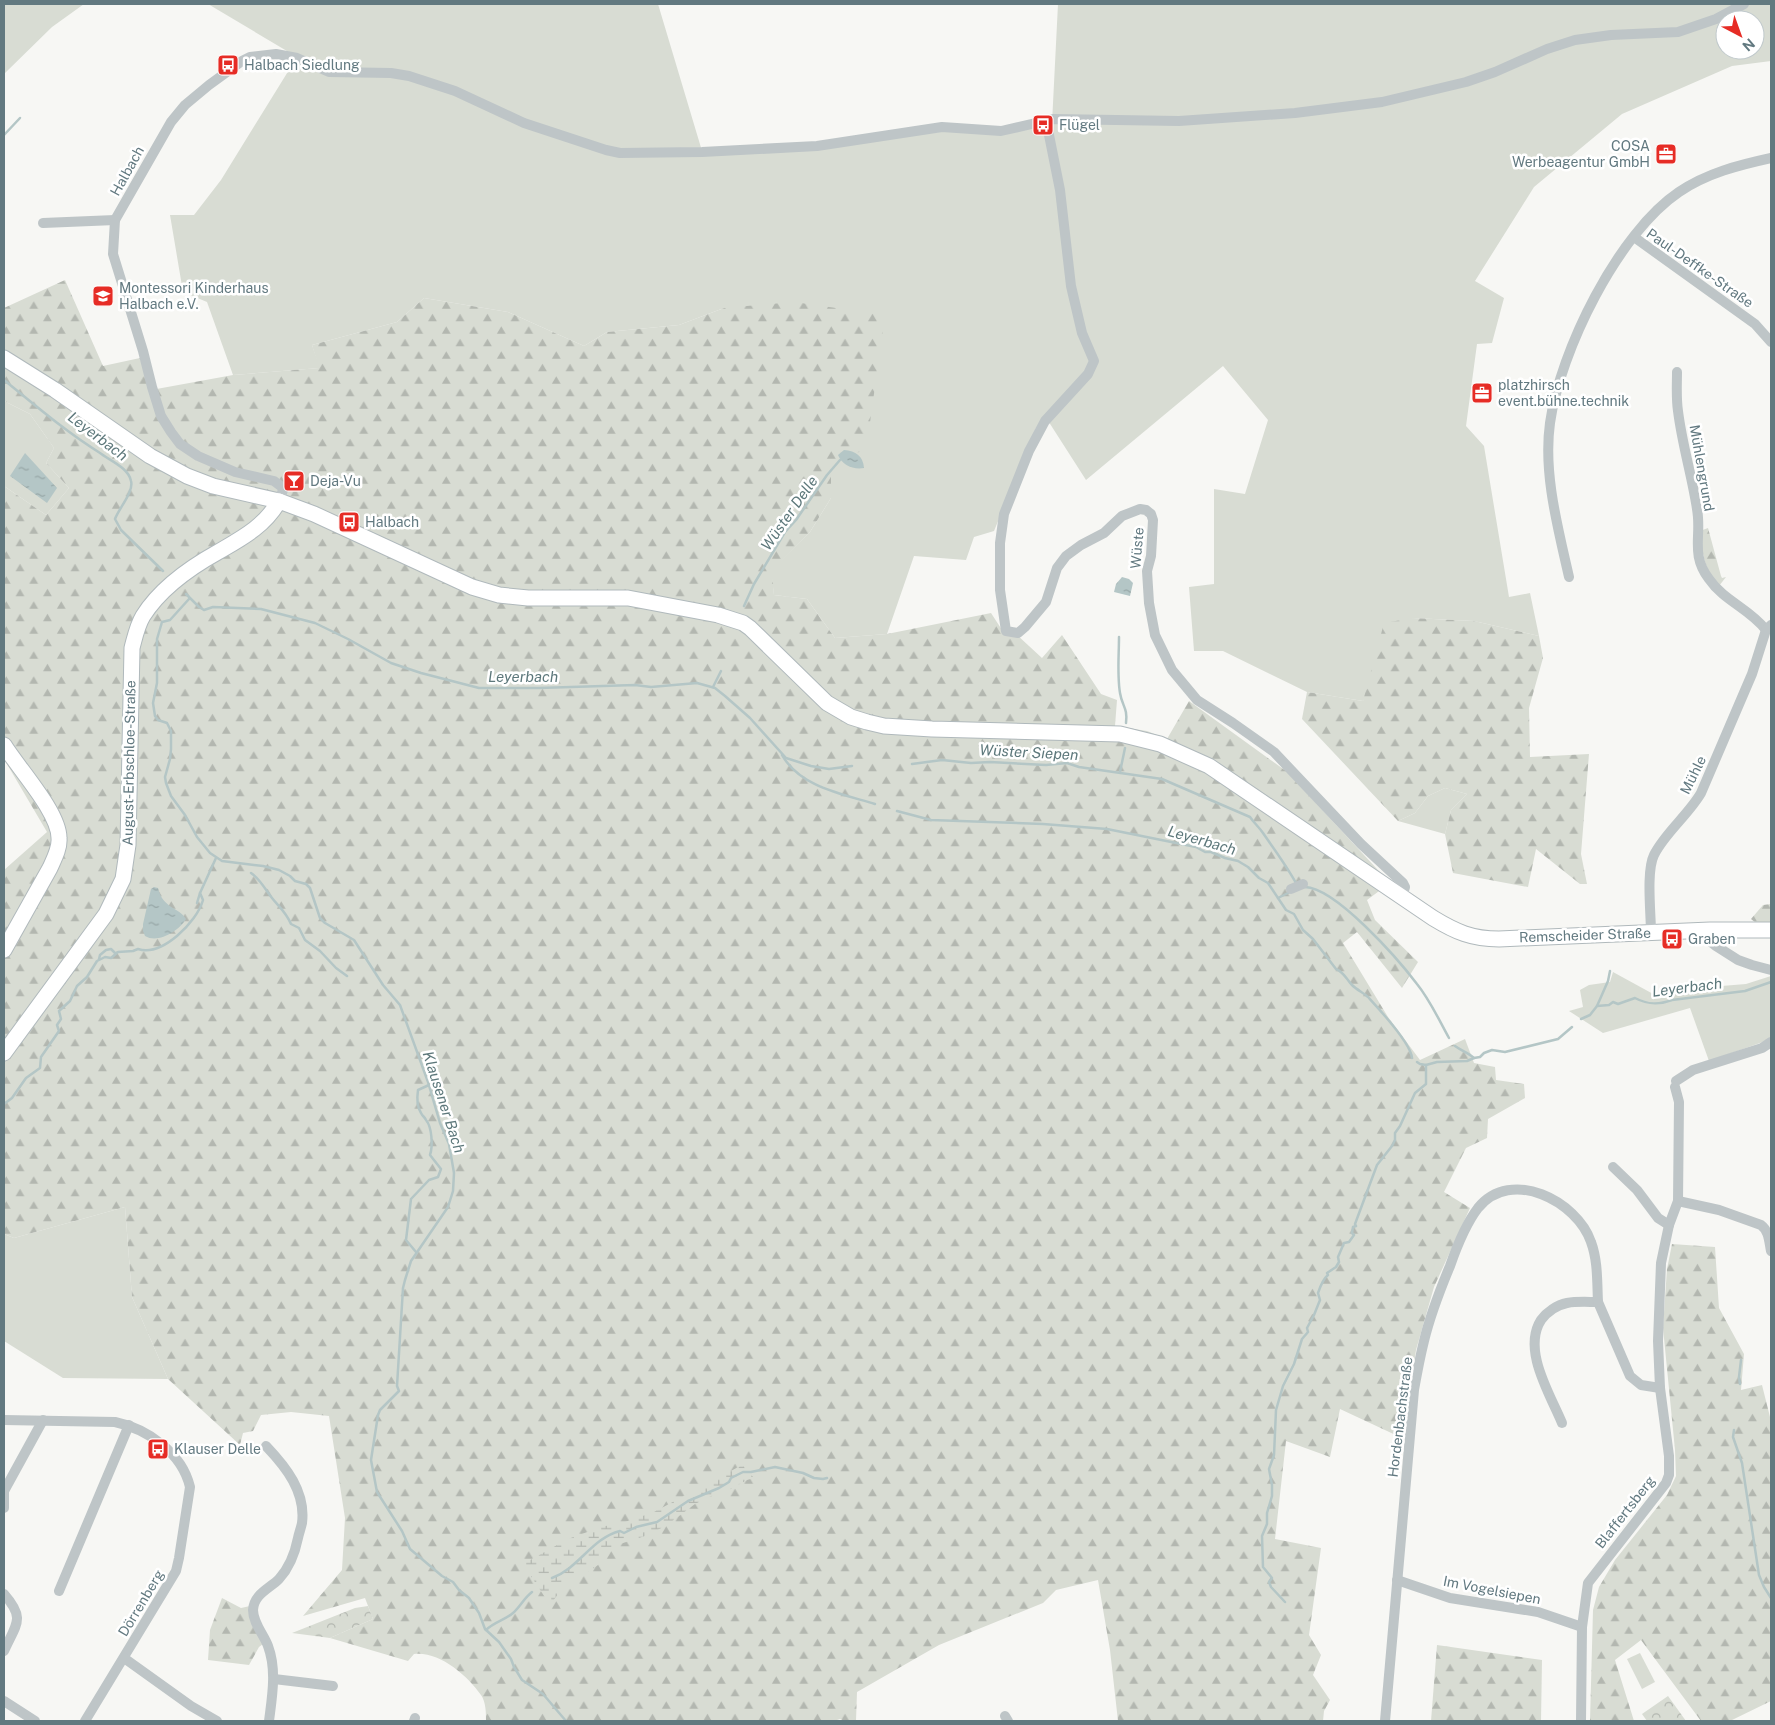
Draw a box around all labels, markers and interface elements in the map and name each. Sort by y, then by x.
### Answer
north arrow [1715,10,1765,60]
text: N [1739,35,1758,54]
bus stop icon: Halbach Siedlung [216,53,240,77]
place label: Halbach Siedlung [244,57,360,73]
bus stop icon: Flügel [1031,113,1055,137]
place label: Flügel [1059,117,1100,133]
place label: COSA Werbeagentur GmbH [1512,138,1650,170]
office icon: COSA Werbeagentur GmbH [1654,142,1678,166]
street label: Halbach [107,143,147,199]
street label: Paul-Deffke-Straße [1644,225,1756,311]
place label: Montessori Kinderhaus Halbach e.V. [119,280,268,312]
school or university icon: Montessori Kinderhaus Halbach e.V. [91,284,115,308]
place label: platzhirsch event.bühne.technik [1498,377,1629,409]
office icon: platzhirsch event.bühne.technik [1470,381,1494,405]
water label: Leyerbach [65,408,131,464]
street label: Mühlengrund [1687,424,1717,512]
bar icon: Deja-Vu [282,469,306,493]
place label: Deja-Vu [310,473,361,489]
water label: Wüster Delle [757,473,821,553]
bus stop icon: Halbach [337,510,361,534]
place label: Halbach [365,514,419,530]
street label: Wüste [1127,527,1147,569]
water label: Leyerbach [488,668,558,685]
street label: August-Erbschloe-Straße [120,680,138,846]
water label: Wüster Siepen [979,741,1079,763]
street label: Mühle [1677,753,1709,797]
water label: Leyerbach [1166,822,1238,858]
street label: Remscheider Straße [1519,925,1651,945]
bus stop icon: Graben [1660,927,1684,951]
place label: Graben [1688,931,1736,947]
water label: Leyerbach [1651,974,1723,1000]
water label: Klausener Bach [420,1049,468,1155]
street label: Hordenbachstraße [1385,1356,1415,1478]
bus stop icon: Klauser Delle [146,1437,170,1461]
place label: Klauser Delle [174,1441,261,1457]
street label: Blaffertsberg [1592,1472,1658,1551]
street label: Dörrenberg [115,1567,167,1639]
street label: Im Vogelsiepen [1442,1573,1542,1607]

